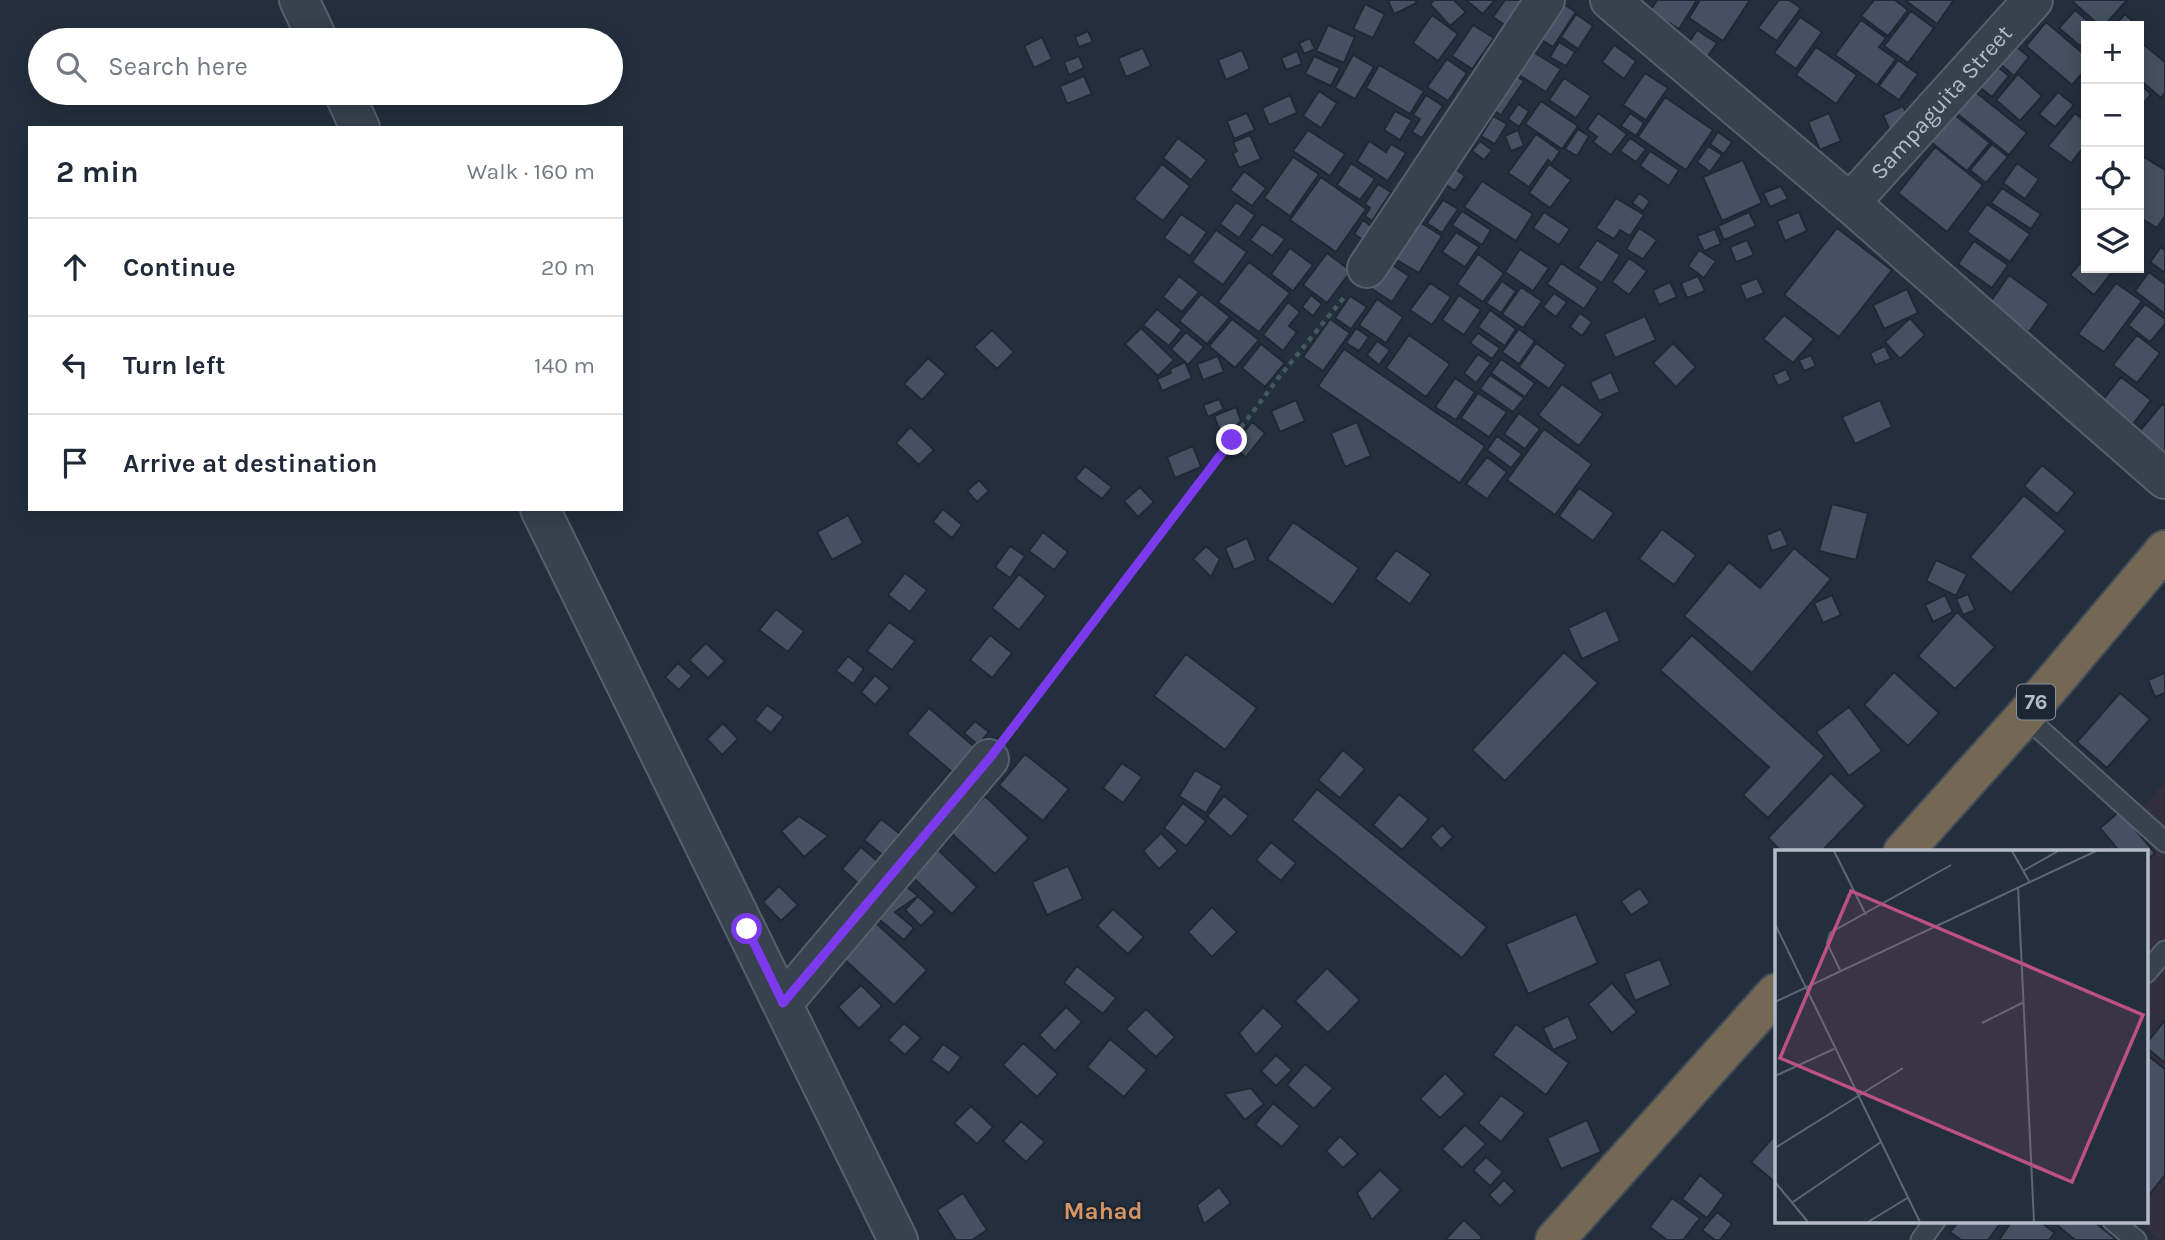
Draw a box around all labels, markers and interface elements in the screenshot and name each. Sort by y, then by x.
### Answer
street label: Sampaguita Street [1865,20,2018,185]
map controls [2081,21,2144,273]
button: + [2081,21,2144,84]
search box [28,28,623,105]
icon: search [52,48,90,86]
text: Search here [108,51,248,82]
button: − [2081,84,2144,147]
button: locate [2081,147,2144,210]
text: 2 min [56,154,139,190]
text: Walk · 160 m [467,158,595,185]
button: layers [2081,210,2144,273]
icon: ahead [56,248,94,286]
text: Continue [123,252,235,283]
text: 20 m [541,254,595,281]
icon: left [56,346,94,384]
text: Turn left [123,350,225,381]
text: 140 m [534,352,595,379]
route end [1216,424,1247,455]
icon: arrive [56,444,94,482]
text: Arrive at destination [123,448,377,479]
road number: 76 [2017,684,2055,720]
inset map [1775,850,2148,1222]
route start [731,913,762,944]
district label: Mahad [1064,1197,1142,1225]

